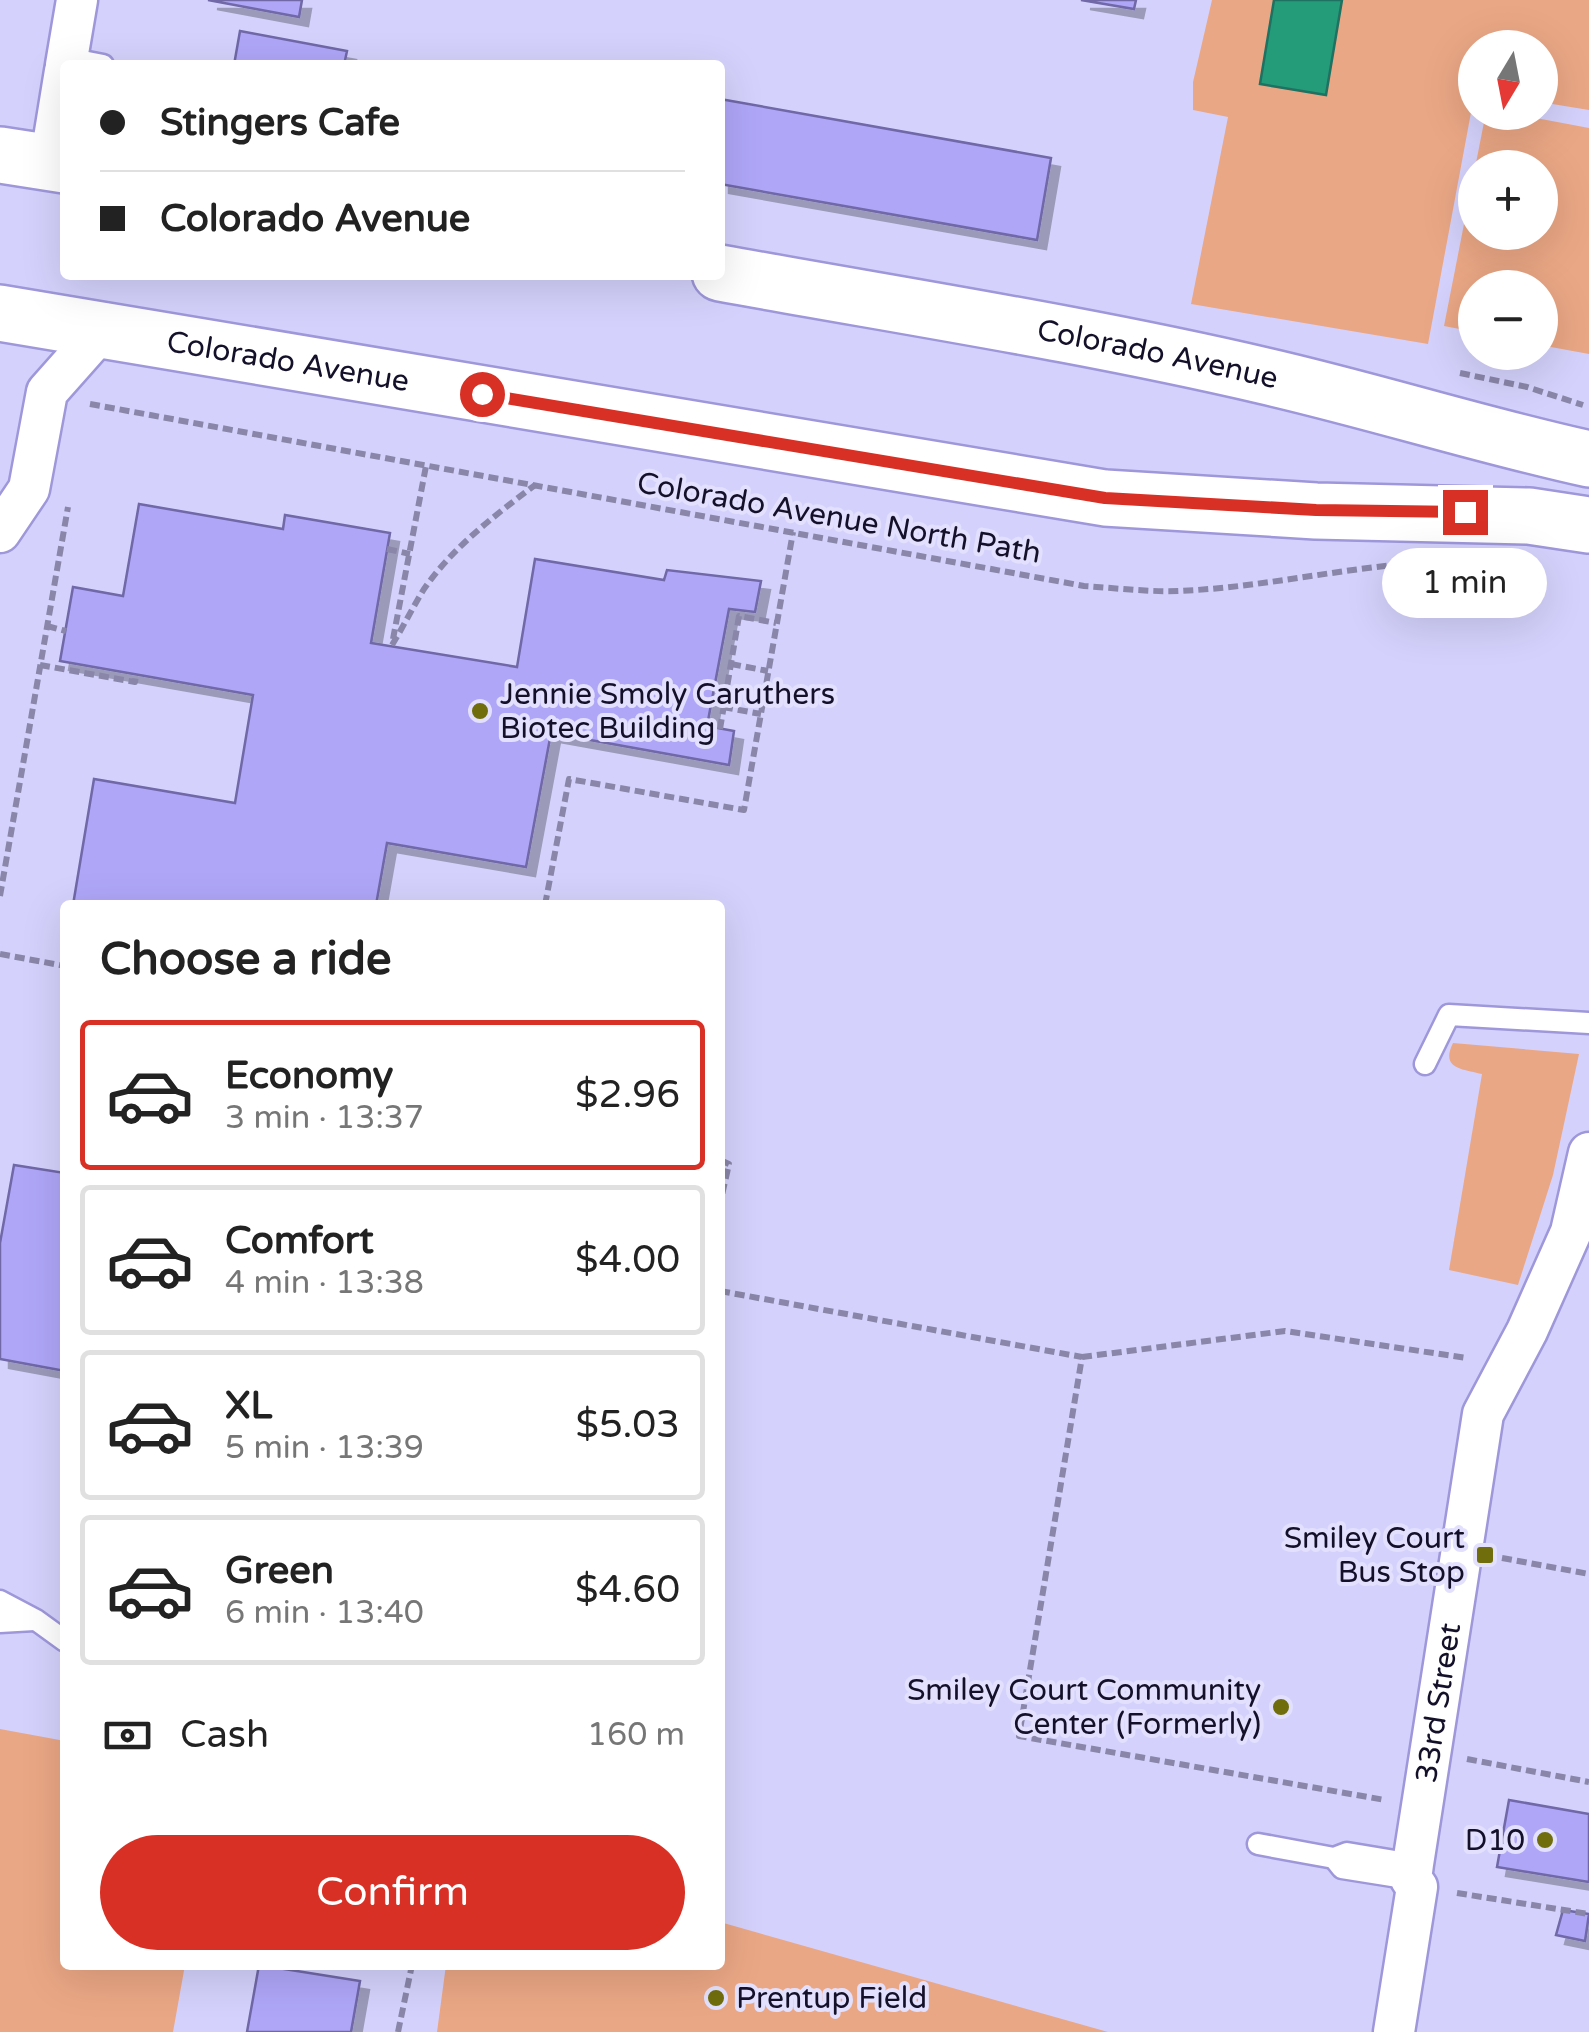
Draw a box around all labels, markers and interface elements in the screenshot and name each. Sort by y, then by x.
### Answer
north arrow [1458,30,1558,130]
map controls [1458,30,1558,370]
text: Stingers Cafe [160,100,400,146]
button: + [1458,150,1558,250]
text: Colorado Avenue [160,196,470,242]
button: − [1458,270,1558,370]
street label: Colorado Avenue [1034,311,1282,397]
street label: Colorado Avenue [164,323,412,400]
route start [460,372,505,417]
street label: Colorado Avenue North Path [634,464,1044,572]
route end [1443,490,1488,535]
callout: 1 min [1382,547,1548,617]
text: 1 min [1422,564,1507,602]
place label: Jennie Smoly Caruthers Biotec Building [500,676,835,747]
marker: Jennie Smoly Caruthers Biotec Building [469,700,491,722]
text: Choose a ride [100,933,391,987]
icon: car [105,1050,195,1140]
text: Economy [225,1053,393,1099]
text: $2.96 [575,1072,680,1118]
text: 3 min · 13:37 [225,1099,424,1137]
icon: car [105,1215,195,1305]
text: Comfort [225,1218,374,1264]
text: $4.00 [575,1237,680,1283]
text: 4 min · 13:38 [225,1264,424,1302]
icon: car [105,1380,195,1470]
text: XL [225,1383,272,1429]
text: $5.03 [575,1402,680,1448]
text: 5 min · 13:39 [225,1429,424,1467]
place label: Smiley Court Bus Stop [1284,1520,1465,1591]
marker: Smiley Court Bus Stop [1474,1544,1496,1566]
icon: car [105,1545,195,1635]
text: Green [225,1548,334,1594]
text: $4.60 [575,1567,680,1613]
text: 6 min · 13:40 [225,1594,424,1632]
street label: 33rd Street [1407,1620,1469,1785]
place label: Smiley Court Community Center (Formerly) [907,1672,1261,1743]
marker: Smiley Court Community Center (Formerly) [1270,1696,1292,1718]
icon: cash [100,1708,155,1763]
text: Cash [180,1712,269,1758]
text: 160 m [587,1716,685,1754]
place label: D10 [1465,1822,1525,1859]
marker: D10 [1534,1829,1556,1851]
button: Confirm [100,1835,685,1950]
place label: Prentup Field [736,1980,927,2017]
marker: Prentup Field [705,1987,727,2009]

